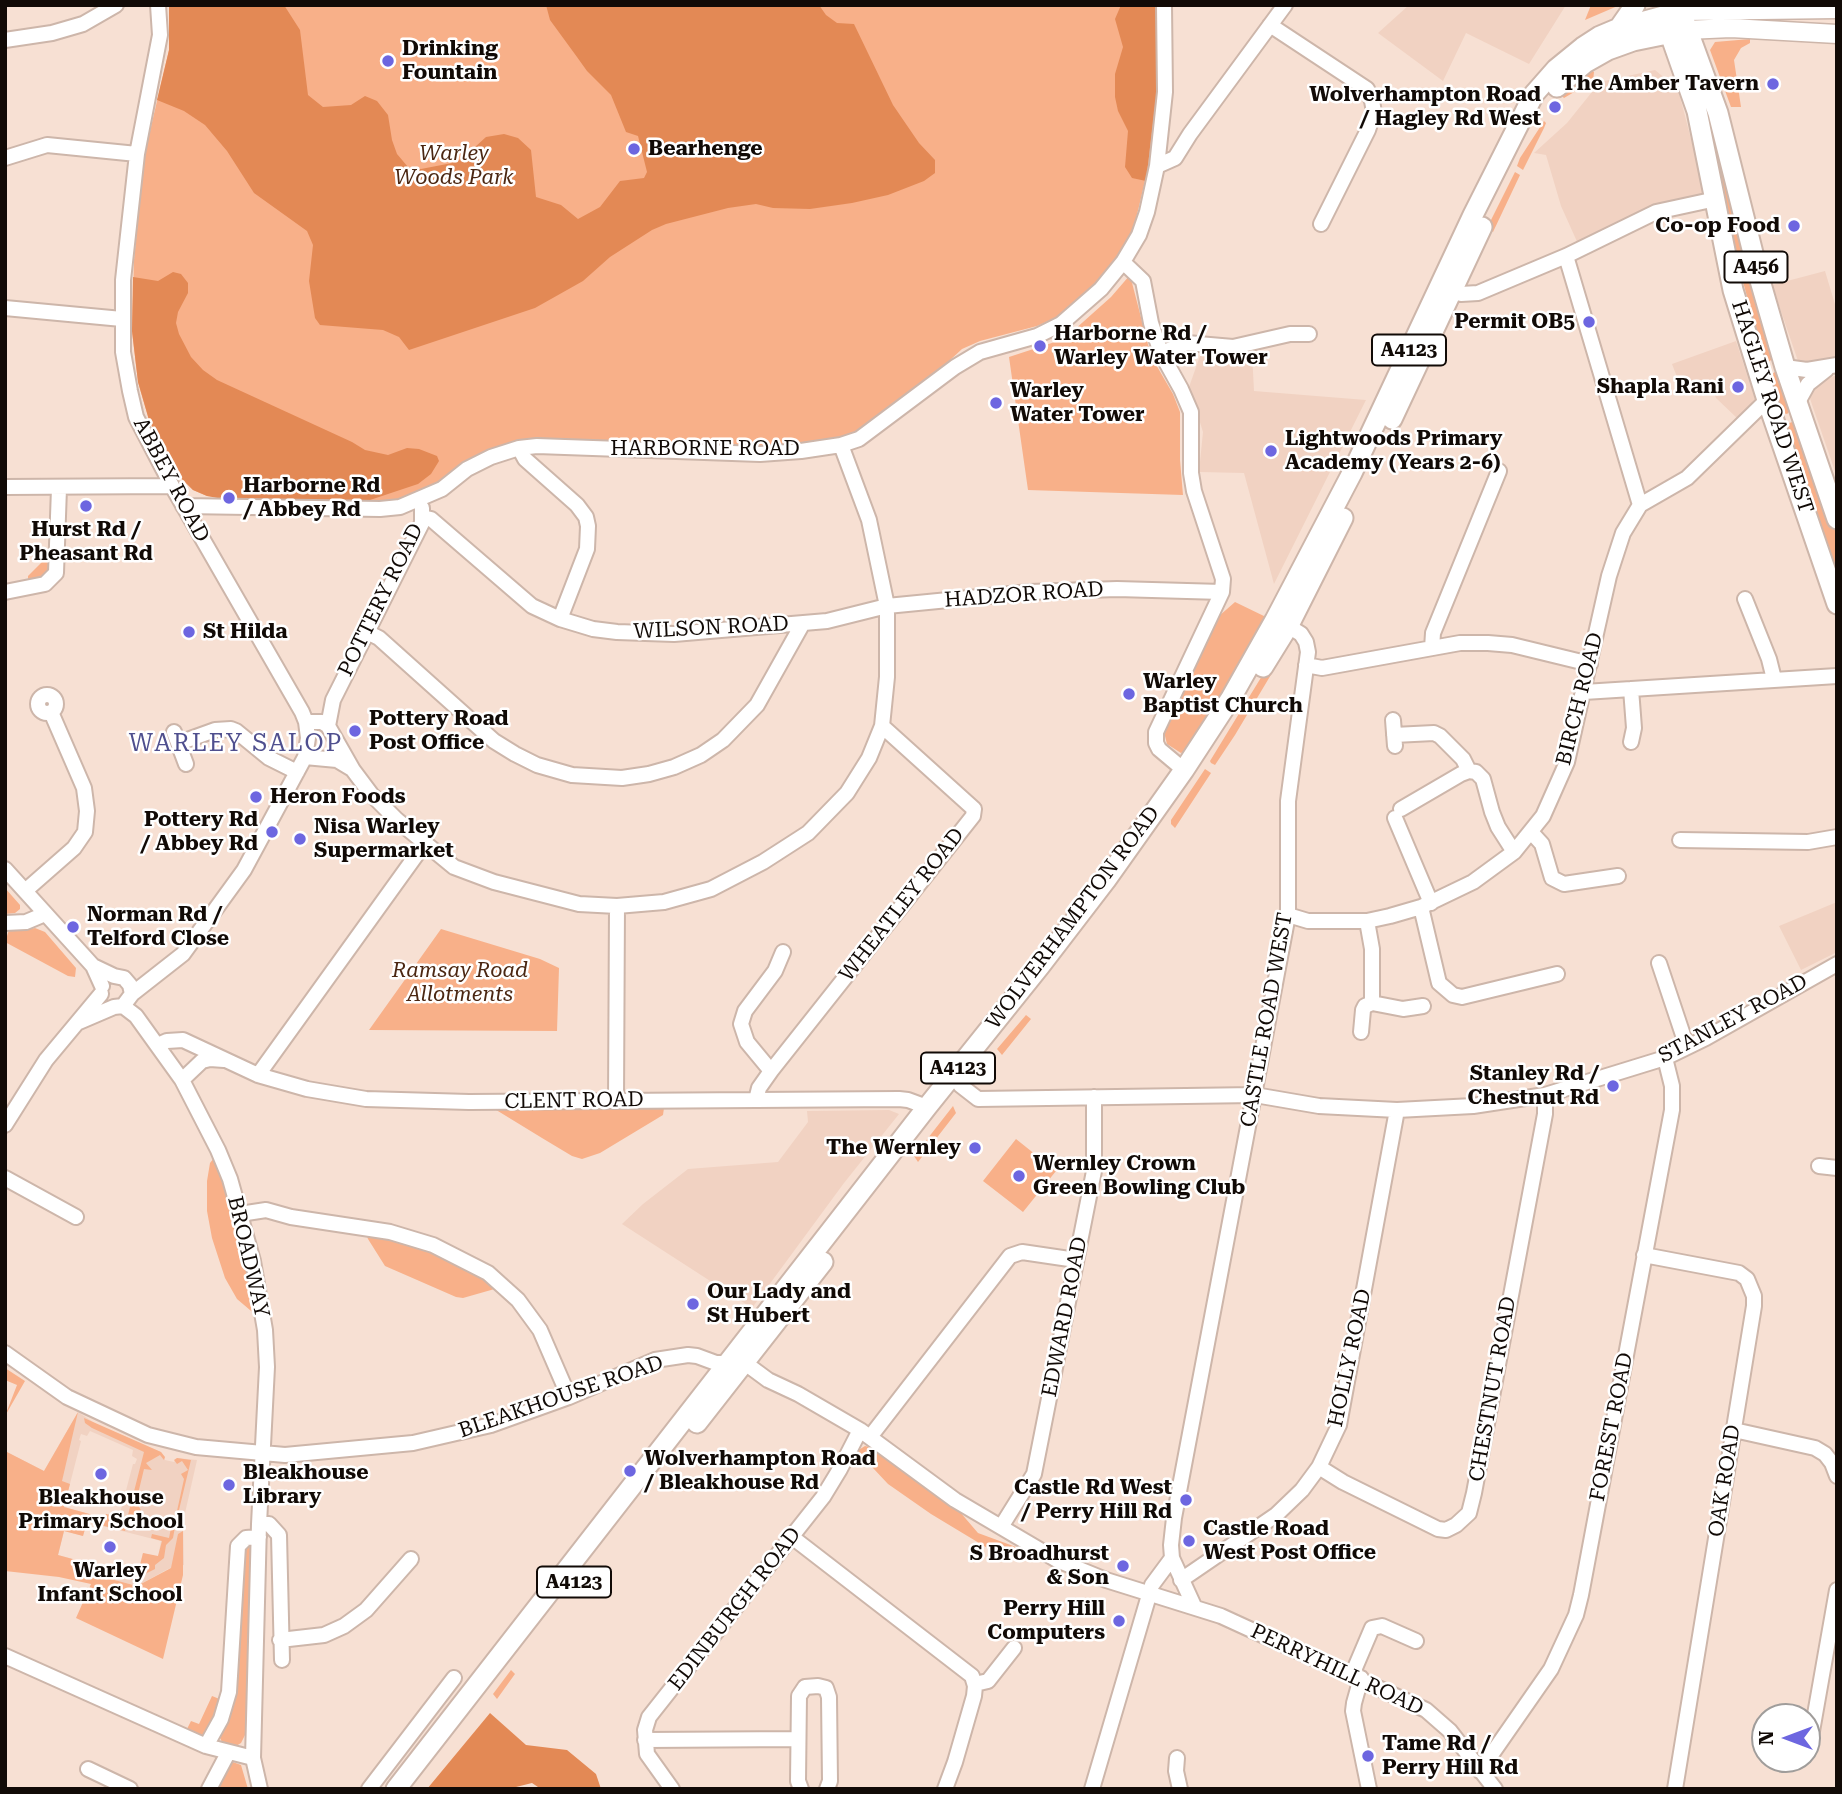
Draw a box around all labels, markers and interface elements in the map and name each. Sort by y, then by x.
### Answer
place label: Drinking Fountain [402,36,498,86]
marker: Drinking Fountain [380,53,396,69]
place label: The Amber Tavern [1561,71,1759,97]
marker: The Amber Tavern [1765,76,1781,92]
place label: Wolverhampton Road / Hagley Rd West [1309,82,1541,132]
marker: Wolverhampton Road / Hagley Rd West [1547,99,1563,115]
place label: Bearhenge [648,136,763,162]
park label: Warley Woods Park [394,141,514,191]
marker: Bearhenge [626,141,642,157]
place label: Co-op Food [1655,213,1780,239]
marker: Co-op Food [1786,218,1802,234]
road number: A456 [1724,252,1788,282]
street label: HAGLEY ROAD WEST [1726,297,1818,517]
place label: Permit OB5 [1454,309,1575,335]
marker: Permit OB5 [1581,314,1597,330]
place label: Harborne Rd / Warley Water Tower [1054,321,1268,371]
road number: A4123 [1372,334,1446,366]
marker: Harborne Rd / Warley Water Tower [1032,338,1048,354]
place label: Shapla Rani [1597,374,1724,400]
place label: Warley Water Tower [1010,378,1145,428]
marker: Shapla Rani [1730,379,1746,395]
marker: Warley Water Tower [988,395,1004,411]
street label: ABBEY ROAD [128,413,214,547]
place label: Lightwoods Primary Academy (Years 2-6) [1285,426,1502,476]
street label: HARBORNE ROAD [610,436,800,462]
marker: Lightwoods Primary Academy (Years 2-6) [1263,443,1279,459]
place label: Harborne Rd / Abbey Rd [243,473,380,523]
marker: Harborne Rd / Abbey Rd [221,490,237,506]
marker: Hurst Rd / Pheasant Rd [78,498,94,514]
place label: Hurst Rd / Pheasant Rd [19,517,153,567]
street label: POTTERY ROAD [333,519,429,681]
street label: HADZOR ROAD [944,577,1104,613]
street label: WILSON ROAD [633,611,789,645]
place label: St Hilda [203,619,288,645]
marker: St Hilda [181,624,197,640]
street label: BIRCH ROAD [1551,630,1609,768]
place label: Warley Baptist Church [1143,669,1303,719]
marker: Warley Baptist Church [1121,686,1137,702]
place label: Pottery Road Post Office [369,706,509,756]
marker: Pottery Road Post Office [347,723,363,739]
district label: WARLEY SALOP [130,730,342,758]
place label: Heron Foods [270,784,406,810]
marker: Heron Foods [248,789,264,805]
street label: WOLVERHAMPTON ROAD [981,802,1165,1034]
place label: Pottery Rd / Abbey Rd [140,807,258,857]
place label: Nisa Warley Supermarket [314,814,454,864]
street label: WHEATLEY ROAD [834,823,970,987]
marker: Pottery Rd / Abbey Rd [264,824,280,840]
marker: Nisa Warley Supermarket [292,831,308,847]
place label: Norman Rd / Telford Close [87,902,229,952]
street label: CASTLE ROAD WEST [1236,911,1298,1129]
marker: Norman Rd / Telford Close [65,919,81,935]
park label: Ramsay Road Allotments [392,958,528,1008]
street label: STANLEY ROAD [1654,969,1812,1069]
road number: A4123 [921,1052,995,1084]
place label: Stanley Rd / Chestnut Rd [1468,1061,1599,1111]
marker: Stanley Rd / Chestnut Rd [1605,1078,1621,1094]
street label: CLENT ROAD [504,1087,644,1115]
place label: The Wernley [826,1135,961,1161]
marker: The Wernley [967,1140,983,1156]
place label: Wernley Crown Green Bowling Club [1033,1151,1245,1201]
marker: Wernley Crown Green Bowling Club [1011,1168,1027,1184]
street label: BROADWAY [222,1194,274,1320]
street label: EDWARD ROAD [1037,1235,1093,1399]
place label: Our Lady and St Hubert [707,1279,851,1329]
street label: HOLLY ROAD [1323,1287,1377,1429]
street label: CHESTNUT ROAD [1464,1294,1522,1484]
marker: Our Lady and St Hubert [685,1296,701,1312]
street label: BLEAKHOUSE ROAD [455,1350,667,1444]
street label: FOREST ROAD [1585,1350,1639,1504]
street label: OAK ROAD [1704,1423,1746,1539]
place label: Wolverhampton Road / Bleakhouse Rd [644,1446,876,1496]
place label: Bleakhouse Library [243,1460,368,1510]
marker: Wolverhampton Road / Bleakhouse Rd [622,1463,638,1479]
marker: Bleakhouse Primary School [93,1466,109,1482]
place label: Castle Rd West / Perry Hill Rd [1014,1475,1172,1525]
marker: Bleakhouse Library [221,1477,237,1493]
place label: Bleakhouse Primary School [18,1485,184,1535]
marker: Castle Rd West / Perry Hill Rd [1178,1492,1194,1508]
place label: Castle Road West Post Office [1203,1516,1376,1566]
street label: EDINBURGH ROAD [663,1522,807,1696]
marker: Castle Road West Post Office [1181,1533,1197,1549]
marker: Warley Infant School [102,1539,118,1555]
place label: S Broadhurst & Son [970,1541,1109,1591]
place label: Warley Infant School [37,1558,183,1608]
marker: S Broadhurst & Son [1115,1558,1131,1574]
road number: A4123 [537,1566,611,1598]
place label: Perry Hill Computers [987,1596,1105,1646]
marker: Perry Hill Computers [1111,1613,1127,1629]
street label: PERRYHILL ROAD [1247,1619,1427,1721]
north arrow [1751,1703,1821,1773]
place label: Tame Rd / Perry Hill Rd [1382,1731,1518,1781]
text: N [1755,1731,1778,1745]
marker: Tame Rd / Perry Hill Rd [1360,1748,1376,1764]

